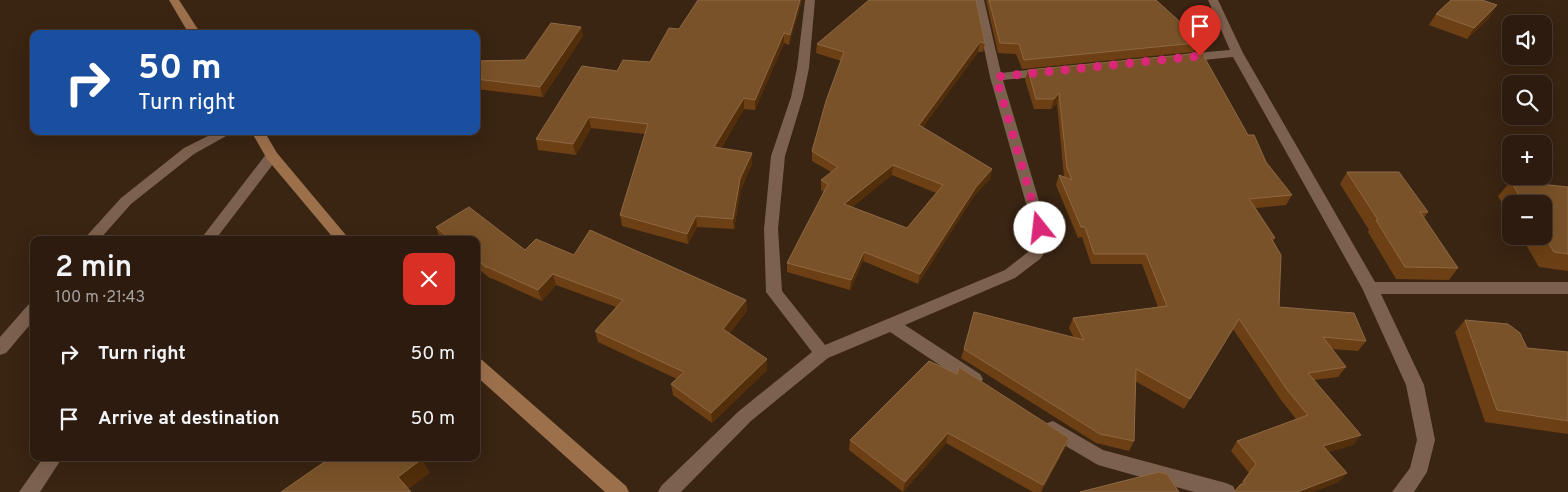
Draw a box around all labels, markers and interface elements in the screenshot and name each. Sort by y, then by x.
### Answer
pin [1179,5,1221,56]
icon: arrive [1186,12,1214,40]
map controls [1502,15,1552,245]
button: sound [1502,15,1552,65]
text: 50 m [138,47,222,91]
icon: right [55,50,120,115]
button: search [1502,75,1552,125]
text: Turn right [138,90,235,117]
button: + [1502,135,1552,185]
button: − [1502,195,1552,245]
position arrow [1013,201,1065,253]
text: 2 min [55,250,132,287]
button: close [403,253,455,305]
text: 100 m · 21:43 [55,288,145,308]
icon: right [55,340,83,368]
text: Turn right [98,342,186,366]
text: 50 m [410,342,455,366]
icon: arrive [55,405,83,433]
text: Arrive at destination [98,407,279,431]
text: 50 m [410,407,455,431]

